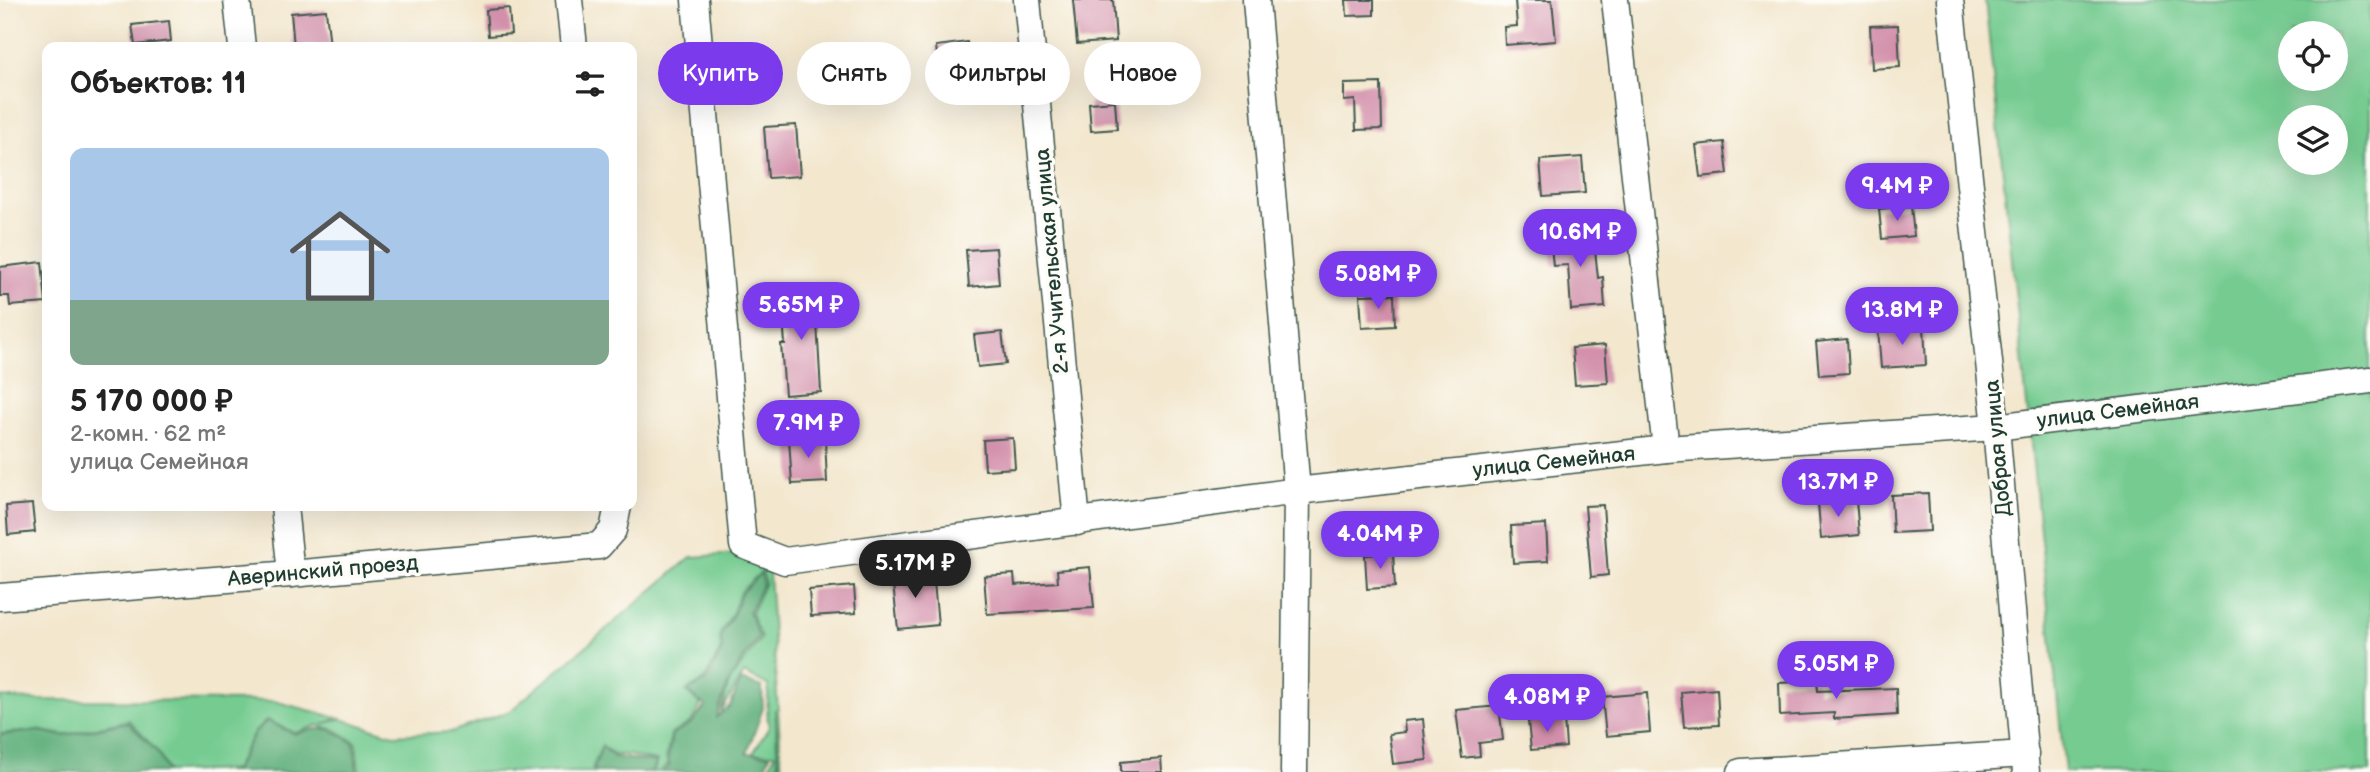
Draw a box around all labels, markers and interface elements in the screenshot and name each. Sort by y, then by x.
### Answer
map controls [2278,21,2348,175]
button: locate [2278,21,2348,91]
chip: Купить [658,42,783,105]
chip: Снять [797,42,911,105]
chip: Фильтры [925,42,1070,105]
chip: Новое [1084,42,1201,105]
icon: filters [571,65,609,103]
text: Объектов: 11 [70,66,247,102]
button: layers [2278,105,2348,175]
street label: 2-я Учительская улица [1030,147,1074,375]
pin: 9.4M ₽ [1840,164,1954,223]
text: 9.4M ₽ [1861,172,1933,200]
icon: home [277,193,403,319]
pin: 10.6M ₽ [1515,210,1645,269]
text: 10.6M ₽ [1539,218,1621,246]
pin: 5.08M ₽ [1313,252,1443,311]
text: 5.08M ₽ [1335,260,1421,288]
pin: 5.65M ₽ [736,282,866,342]
pin: 13.8M ₽ [1837,288,1967,347]
text: 5.65M ₽ [759,291,843,319]
text: 13.8M ₽ [1861,296,1943,324]
street label: Добрая улица [1980,378,2016,517]
text: 5 170 000 ₽ [70,384,233,420]
street label: улица Семейная [2035,389,2201,433]
pin: 7.9M ₽ [751,400,865,460]
text: 7.9M ₽ [773,409,843,437]
text: 2-комн. · 62 m² [70,420,226,448]
street label: улица Семейная [1472,441,1636,483]
text: улица Семейная [70,448,249,476]
pin: 13.7M ₽ [1773,460,1903,519]
text: 13.7M ₽ [1798,468,1878,496]
pin: 4.04M ₽ [1315,512,1445,571]
text: 4.04M ₽ [1337,520,1423,548]
pin: 5.17M ₽ [850,540,980,600]
text: 5.17M ₽ [875,549,955,577]
street label: Аверинский проезд [226,550,420,592]
pin: 5.05M ₽ [1771,642,1901,701]
text: 5.05M ₽ [1793,650,1879,678]
pin: 4.08M ₽ [1482,674,1612,734]
text: 4.08M ₽ [1504,683,1590,711]

